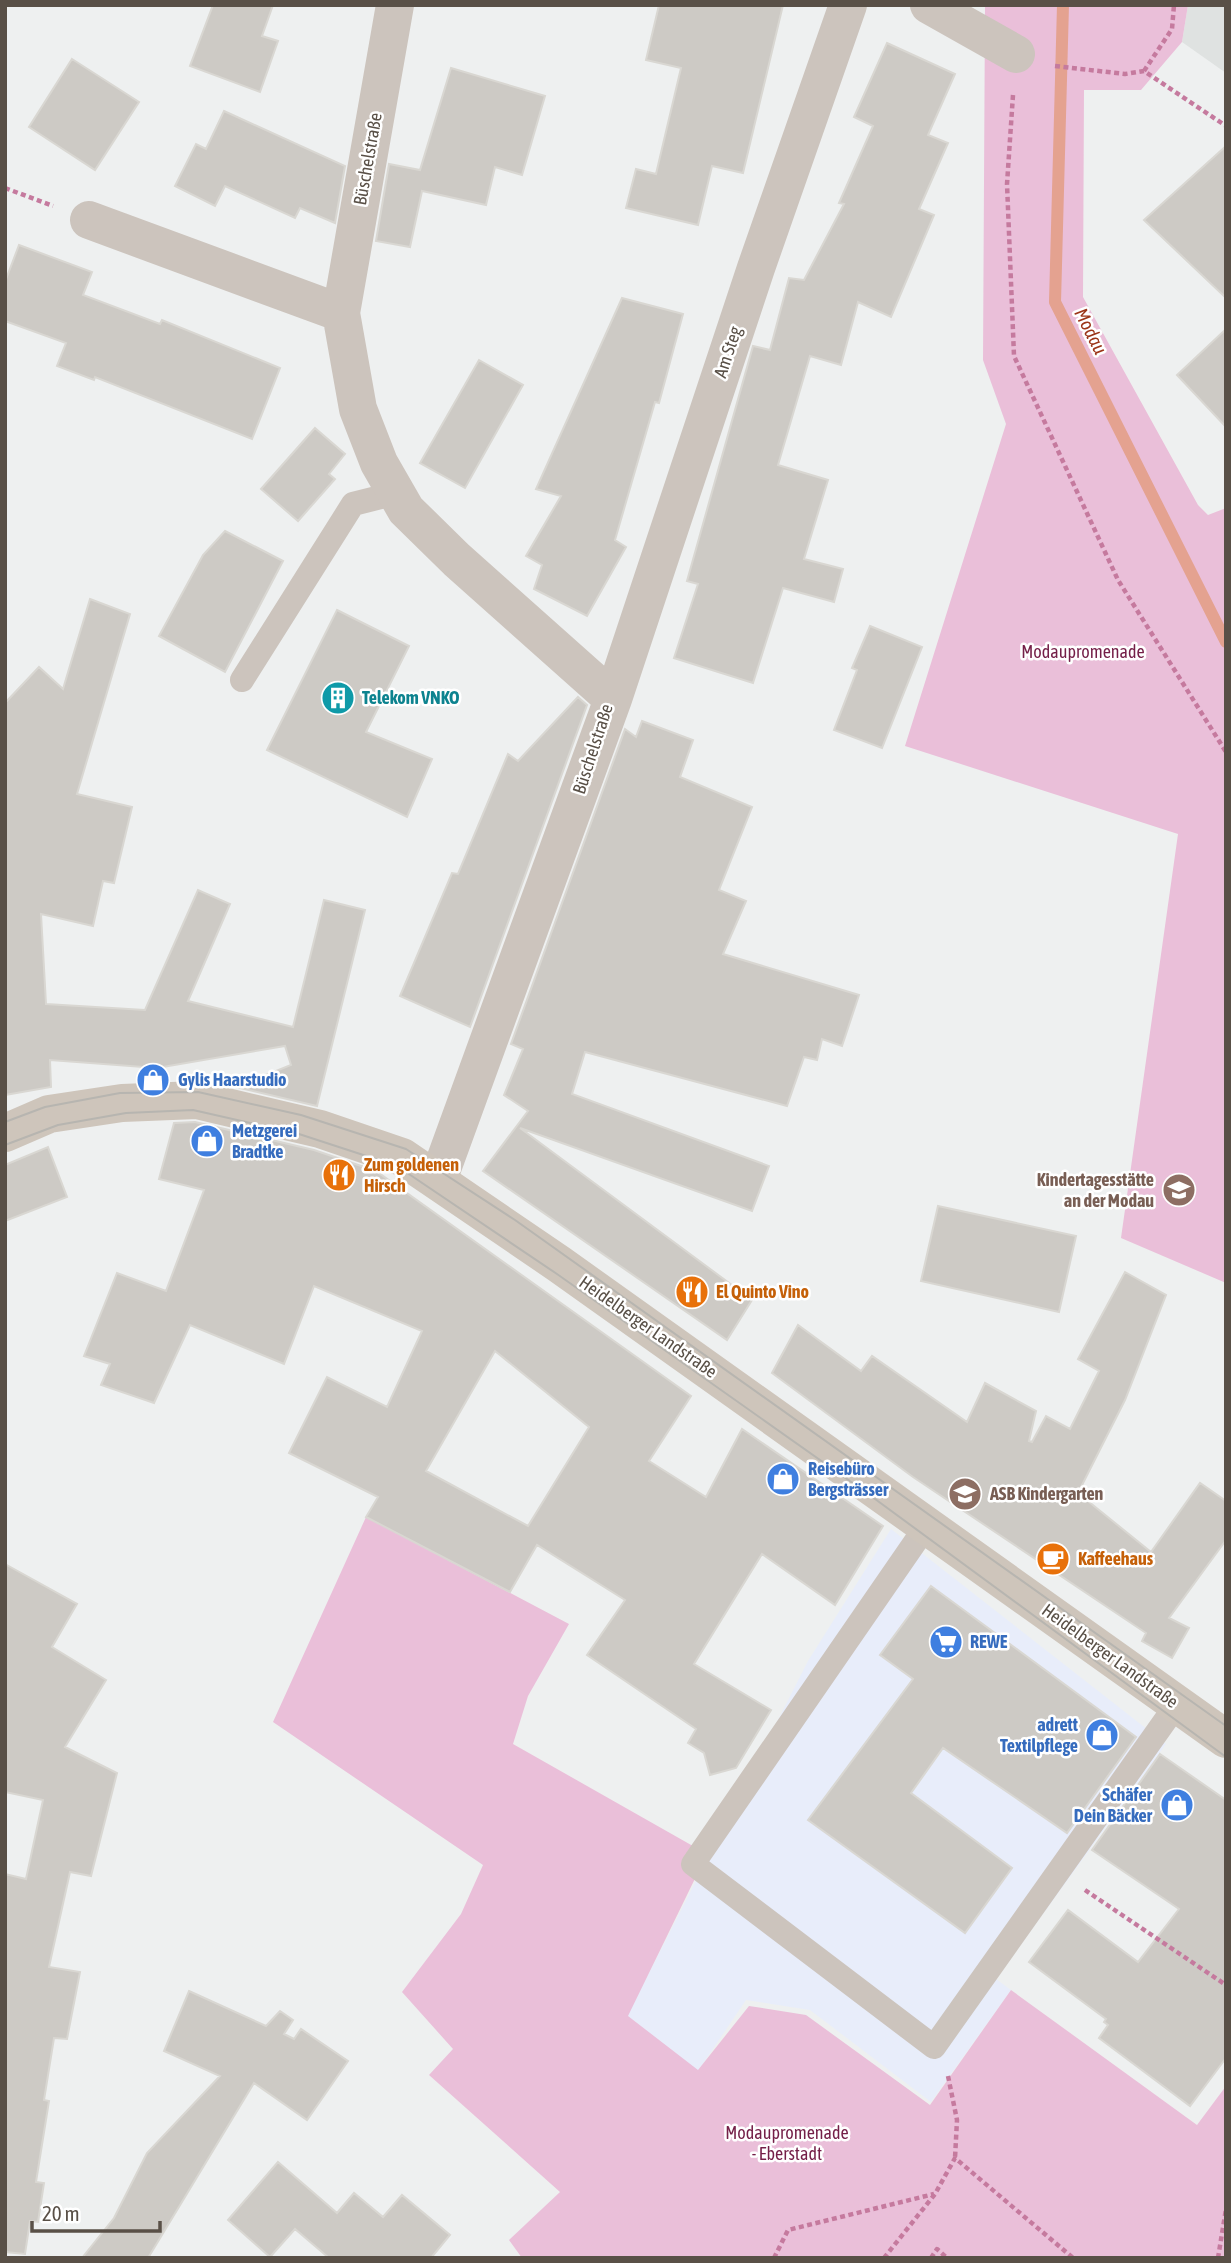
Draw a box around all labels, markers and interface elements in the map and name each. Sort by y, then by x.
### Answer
street label: Büschelstraße [349,111,386,207]
water label: Modau [1070,304,1112,358]
street label: Am Steg [709,323,746,380]
park label: Modaupromenade [1021,641,1145,662]
building icon: Telekom VNKO [319,679,357,717]
place label: Telekom VNKO [362,687,459,708]
street label: Büschelstraße [568,701,617,797]
shop icon: Gylis Haarstudio [134,1061,172,1099]
place label: Gylis Haarstudio [178,1069,287,1090]
place label: Metzgerei Bradtke [232,1120,297,1162]
shop icon: Metzgerei Bradtke [188,1122,226,1160]
place label: Zum goldenen Hirsch [364,1154,459,1196]
restaurant icon: Zum goldenen Hirsch [320,1156,358,1194]
place label: Kindertagesstätte an der Modau [1037,1169,1154,1211]
school or university icon: Kindertagesstätte an der Modau [1160,1171,1198,1209]
street label: Heidelberger Landstraße [575,1271,721,1382]
restaurant icon: El Quinto Vino [673,1273,711,1311]
place label: El Quinto Vino [716,1281,809,1302]
place label: Reisebüro Bergsträsser [808,1458,889,1500]
shop icon: Reisebüro Bergsträsser [764,1460,802,1498]
school or university icon: ASB Kindergarten [946,1475,984,1513]
place label: ASB Kindergarten [989,1483,1104,1504]
cafe icon: Kaffeehaus [1034,1540,1072,1578]
place label: Kaffeehaus [1078,1548,1154,1569]
street label: Heidelberger Landstraße [1038,1599,1182,1712]
supermarket icon: REWE [927,1623,965,1661]
place label: REWE [970,1631,1008,1652]
place label: adrett Textilpflege [1000,1714,1079,1756]
shop icon: adrett Textilpflege [1083,1716,1121,1754]
place label: Schäfer Dein Bäcker [1074,1784,1153,1826]
shop icon: Schäfer Dein Bäcker [1158,1786,1196,1824]
park label: Modaupromenade - Eberstadt [725,2122,849,2164]
scale bar [32,2190,159,2234]
text: 20 m [42,2201,80,2225]

